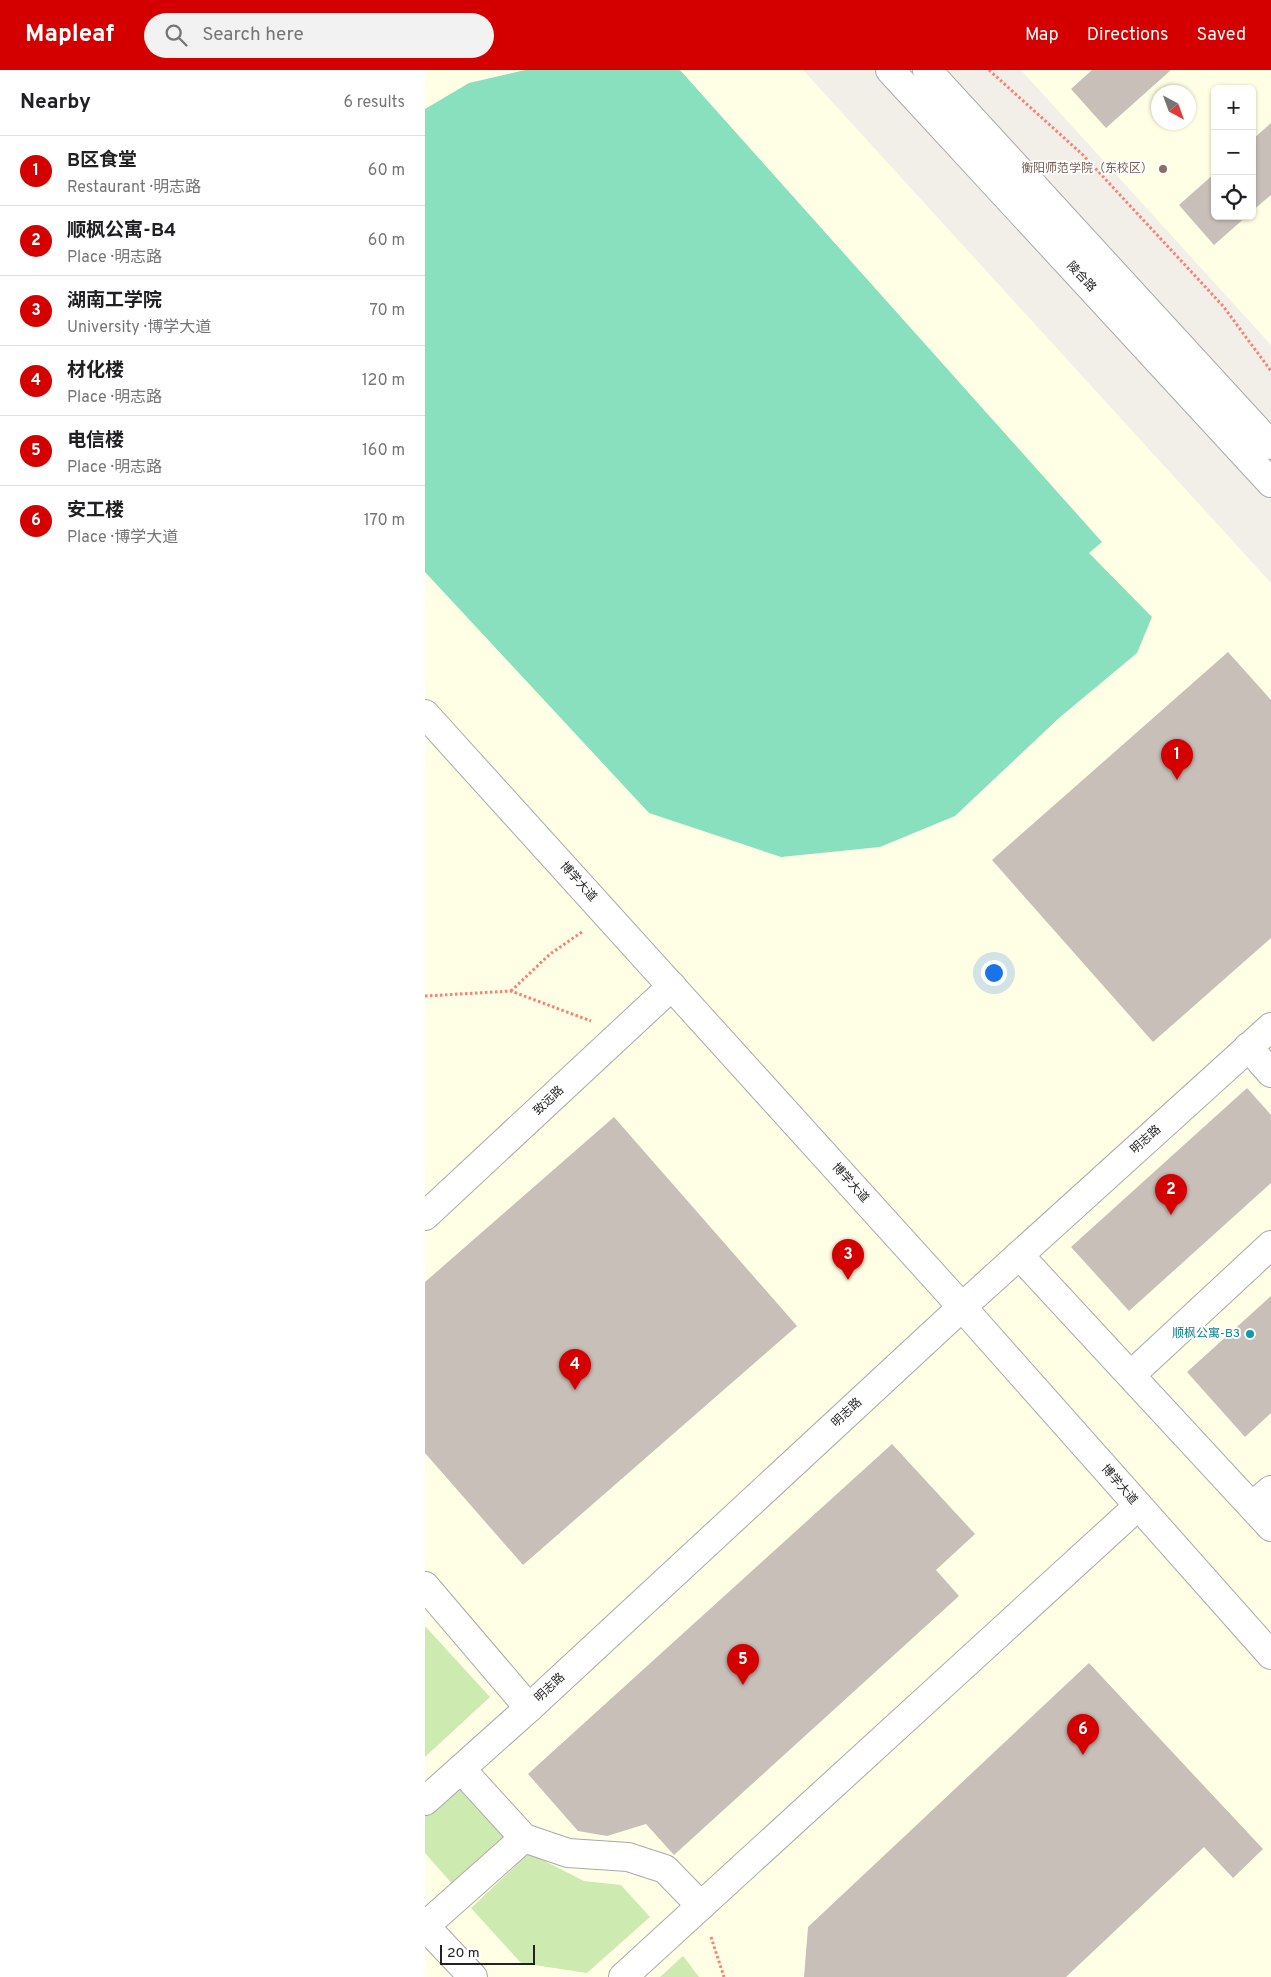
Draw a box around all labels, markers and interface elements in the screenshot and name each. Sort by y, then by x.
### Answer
search box [144,13,494,58]
text: Mapleaf [25,20,114,50]
icon: search [162,21,190,49]
text: Search here [202,23,304,47]
text: Map [1025,24,1059,47]
text: Directions [1087,24,1169,47]
text: Saved [1197,24,1246,47]
north arrow [1151,85,1196,130]
map controls [1211,85,1256,220]
button: + [1211,85,1256,130]
text: Nearby [20,89,91,116]
text: 6 results [343,93,405,113]
button: − [1211,130,1256,175]
text: B区食堂 [67,149,137,173]
text: 1 [33,161,39,181]
text: 60 m [368,161,405,181]
place label: 衡阳师范学院（东校区） [1021,161,1153,177]
marker: 衡阳师范学院（东校区） [1157,163,1169,175]
button: locate [1211,175,1256,220]
text: Restaurant · 明志路 [67,178,201,198]
text: 顺枫公寓-B4 [67,219,176,243]
text: 2 [31,231,41,251]
text: 60 m [368,231,405,251]
text: Place · 明志路 [67,248,162,268]
street label: 陵合路 [1063,258,1099,296]
text: 湖南工学院 [67,289,162,313]
text: 3 [31,301,41,321]
text: 70 m [370,301,405,321]
text: University · 博学大道 [67,318,211,338]
text: 材化楼 [67,359,124,383]
text: 4 [31,371,41,391]
text: 120 m [362,371,405,391]
text: Place · 明志路 [67,388,162,408]
text: 电信楼 [67,429,124,453]
text: 5 [31,441,41,461]
text: 160 m [362,441,405,461]
text: Place · 明志路 [67,458,162,478]
text: 安工楼 [67,499,124,523]
text: 6 [31,511,41,531]
text: 170 m [364,511,405,531]
text: Place · 博学大道 [67,528,178,548]
pin: 1 [1161,739,1193,780]
street label: 博学大道 [556,859,600,905]
your location [981,960,1007,986]
street label: 致远路 [530,1083,568,1119]
street label: 明志路 [1127,1122,1165,1158]
street label: 博学大道 [828,1160,872,1206]
pin: 2 [1155,1174,1187,1215]
pin: 3 [832,1239,864,1280]
place label: 顺枫公寓-B3 [1172,1326,1240,1342]
marker: 顺枫公寓-B3 [1244,1328,1256,1340]
pin: 4 [559,1349,591,1390]
street label: 明志路 [828,1395,866,1431]
street label: 博学大道 [1097,1462,1141,1508]
pin: 5 [727,1644,759,1685]
street label: 明志路 [531,1670,569,1706]
pin: 6 [1067,1714,1099,1755]
scale bar [440,1942,535,1965]
text: 20 m [447,1945,480,1962]

